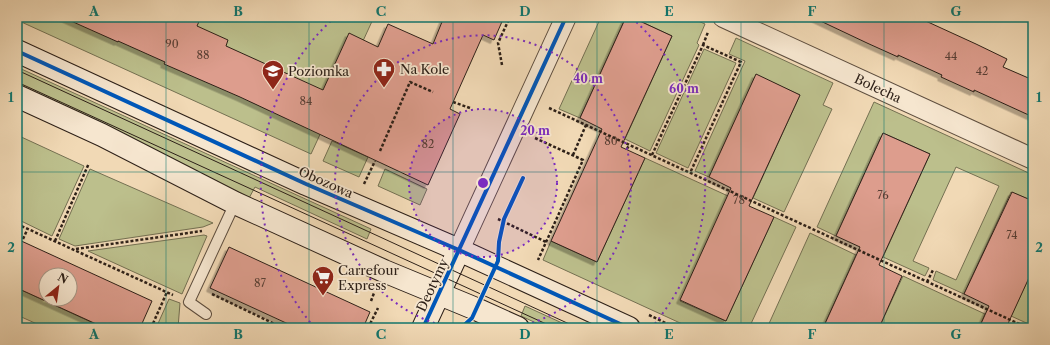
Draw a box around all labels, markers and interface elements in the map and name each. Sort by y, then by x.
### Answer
text: A [88,3,100,19]
text: B [233,3,243,19]
text: C [376,3,386,19]
text: D [519,3,531,19]
text: E [664,3,674,19]
text: F [808,3,817,19]
text: G [950,3,962,19]
house number: 90 [165,37,179,51]
house number: 88 [196,48,210,62]
house number: 44 [945,49,957,63]
pharmacy icon: Na Kole [371,56,397,89]
school or university icon: Poziomka [260,58,286,91]
place label: Na Kole [400,61,449,77]
place label: Poziomka [288,63,349,79]
house number: 42 [976,64,988,78]
street label: Bolecha [852,70,904,106]
text: 40 m [573,71,603,86]
text: 60 m [669,81,699,96]
text: 1 [8,89,14,105]
text: 1 [1036,89,1042,105]
house number: 84 [300,94,312,108]
text: 20 m [520,123,550,138]
house number: 80 [604,134,618,148]
house number: 82 [422,137,434,151]
street label: Obozowa [296,163,356,201]
centre of rings [476,176,490,190]
house number: 76 [877,188,889,202]
house number: 78 [733,193,745,207]
house number: 74 [1006,228,1018,242]
text: 2 [7,239,15,255]
text: 2 [1035,239,1043,255]
street label: Deotymy [413,255,452,314]
place label: Carrefour Express [338,262,399,293]
supermarket icon: Carrefour Express [310,264,336,297]
north arrow [38,267,78,307]
text: N [55,270,71,287]
house number: 87 [254,276,267,290]
text: A [88,326,100,342]
text: B [233,326,243,342]
text: C [376,326,386,342]
text: D [519,326,531,342]
text: E [664,326,674,342]
text: F [808,326,817,342]
text: G [950,326,962,342]

